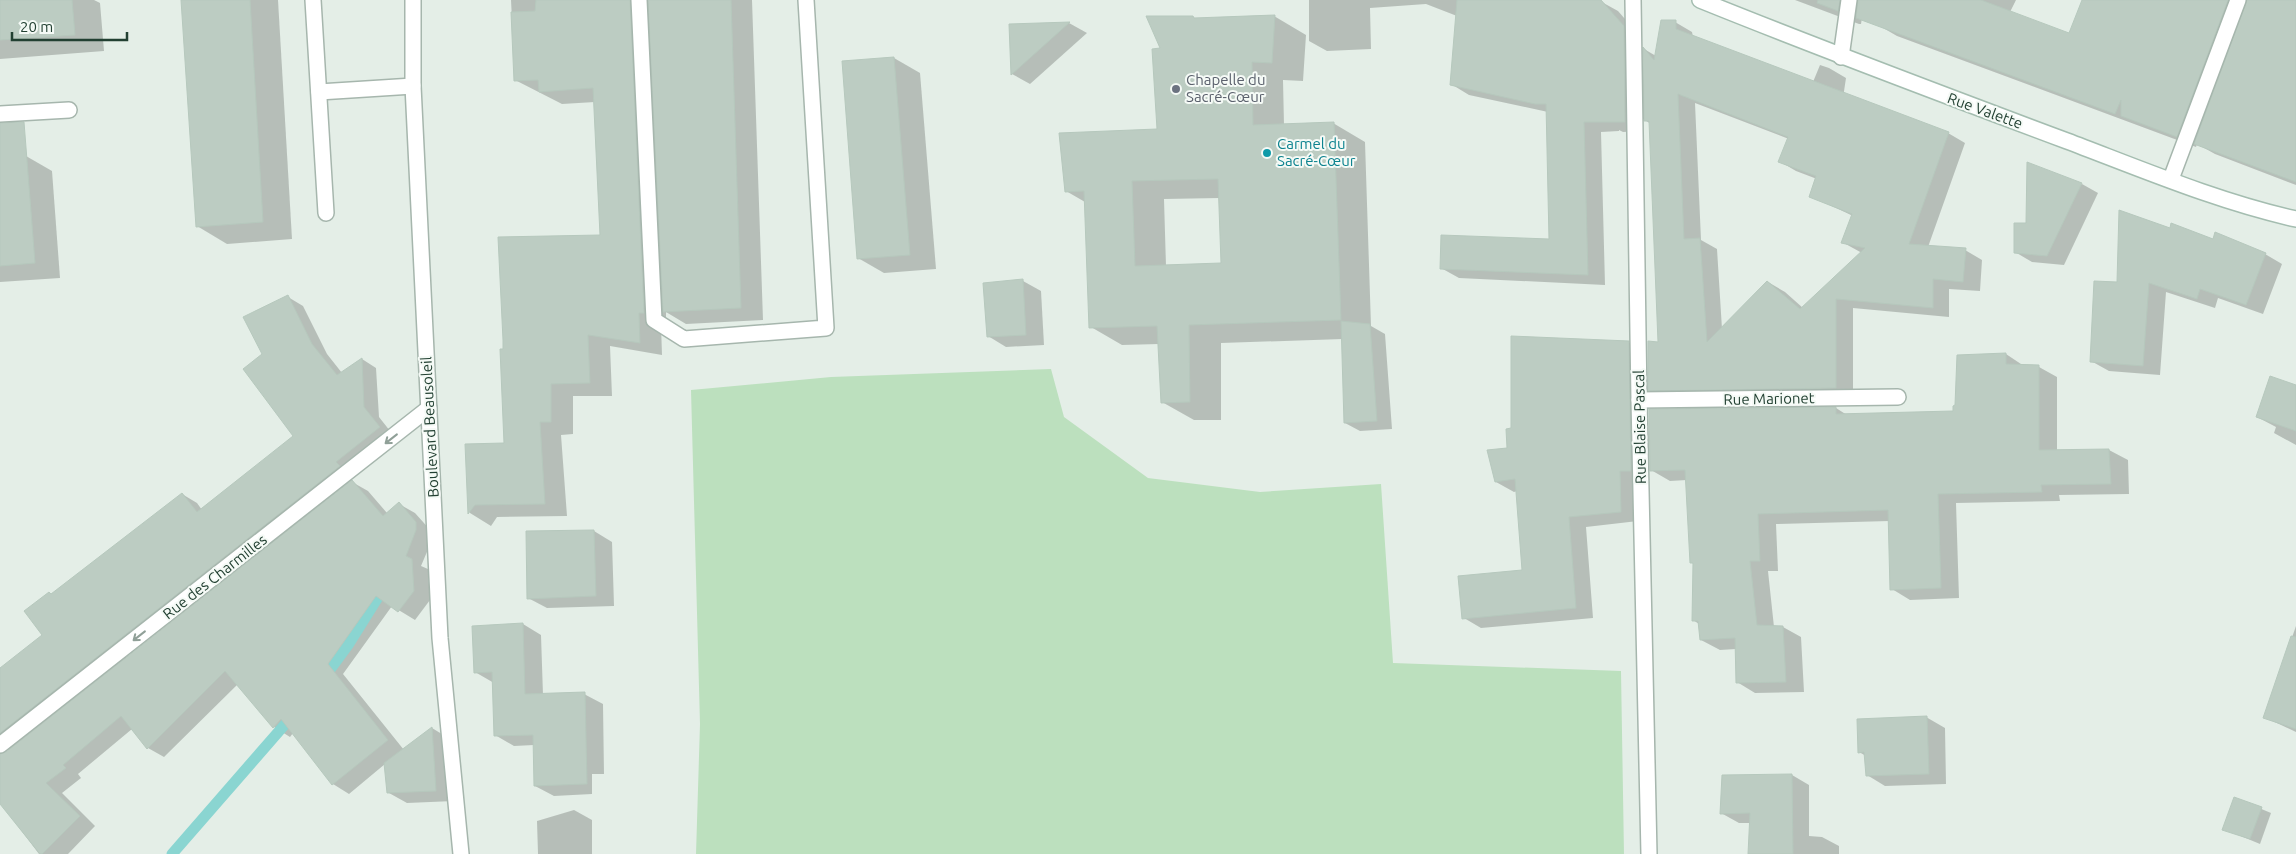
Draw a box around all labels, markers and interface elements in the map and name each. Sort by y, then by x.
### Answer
scale bar [12,10,128,42]
text: 20 m [20,18,53,35]
place label: Chapelle du Sacré-Cœur [1186,71,1265,105]
marker: Chapelle du Sacré-Cœur [1170,83,1182,95]
street label: Rue Valette [1945,89,2025,132]
place label: Carmel du Sacré-Cœur [1277,135,1356,169]
marker: Carmel du Sacré-Cœur [1261,147,1273,159]
street label: Boulevard Beausoleil [417,356,442,498]
street label: Rue Blaise Pascal [1630,370,1649,484]
street label: Rue Marionet [1723,389,1815,408]
one-way arrow [385,433,398,444]
street label: Rue des Charmilles [159,531,270,622]
one-way arrow [132,631,146,641]

